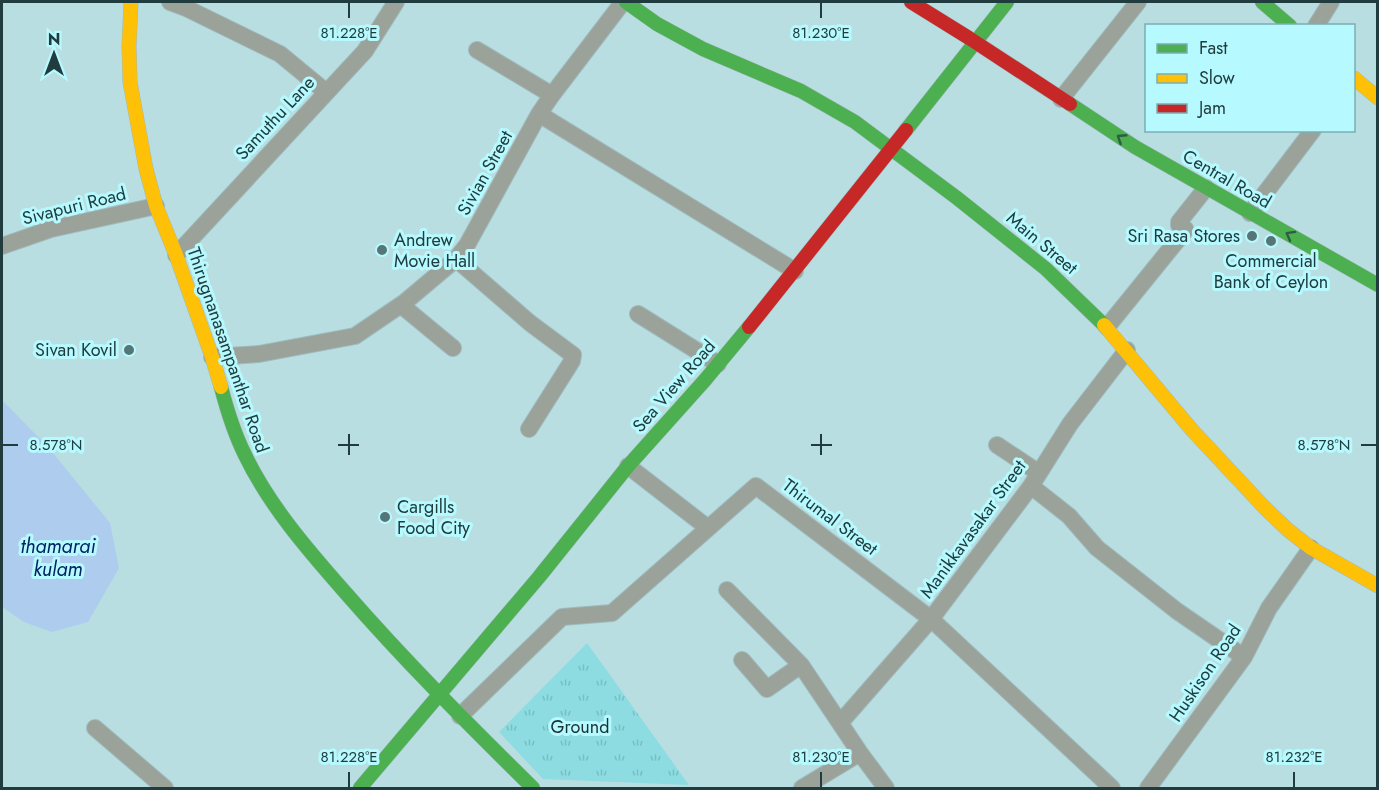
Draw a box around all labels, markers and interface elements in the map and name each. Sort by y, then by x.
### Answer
text: 81.228°E [320,22,378,44]
text: 81.230°E [792,22,850,44]
north arrow [24,24,84,84]
legend [1145,24,1355,132]
text: N [48,28,60,51]
text: Fast [1199,35,1228,61]
text: Slow [1199,65,1236,91]
street label: Samuthu Lane [229,70,321,166]
text: Jam [1197,95,1226,121]
street label: Sivian Street [451,125,519,220]
one-way arrow [1117,134,1128,145]
street label: Central Road [1178,143,1276,215]
street label: Sivapuri Road [19,181,129,231]
street label: Main Street [1001,205,1084,281]
place label: Sri Rasa Stores [1127,223,1240,249]
place label: Andrew Movie Hall [394,227,475,274]
marker: Sri Rasa Stores [1245,229,1259,243]
one-way arrow [1286,231,1296,243]
marker: Commercial Bank of Ceylon [1264,234,1278,248]
marker: Andrew Movie Hall [375,243,389,257]
street label: Thirugnanasampanthar Road [181,244,275,456]
place label: Commercial Bank of Ceylon [1214,248,1328,295]
street label: Sea View Road [626,334,722,438]
place label: Sivan Kovil [35,337,117,363]
marker: Sivan Kovil [122,343,136,357]
text: 8.578°N [30,434,82,456]
text: 8.578°N [1298,434,1350,456]
street label: Manikkavasakar Street [914,454,1033,604]
street label: Thirumal Street [777,473,884,562]
place label: Cargills Food City [397,494,470,541]
marker: Cargills Food City [378,510,392,524]
water label: thamarai kulam [21,532,96,584]
street label: Huskison Road [1163,619,1247,727]
park label: Ground [551,714,609,740]
text: 81.228°E [320,746,378,768]
text: 81.230°E [792,746,850,768]
text: 81.232°E [1265,746,1323,768]

